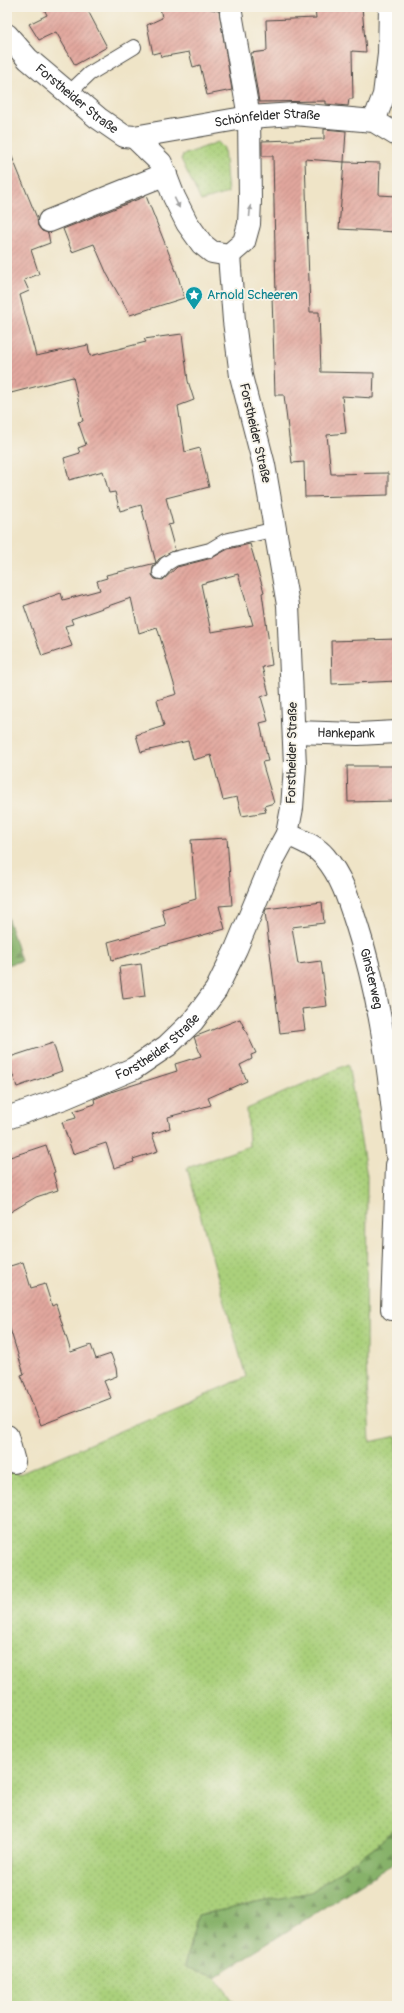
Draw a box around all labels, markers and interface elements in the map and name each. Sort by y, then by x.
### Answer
street label: Forstheider Straße [32,61,122,138]
street label: Schönfelder Straße [213,106,321,131]
one-way arrow [174,197,180,209]
one-way arrow [246,205,253,217]
place icon: Arnold Scheeren [184,285,204,310]
place label: Arnold Scheeren [207,287,298,303]
street label: Forstheider Straße [236,381,274,485]
street label: Forstheider Straße [283,701,301,804]
street label: Hankepank [317,725,376,742]
street label: Ginsterweg [356,947,386,1011]
street label: Forstheider Straße [113,1010,204,1083]

